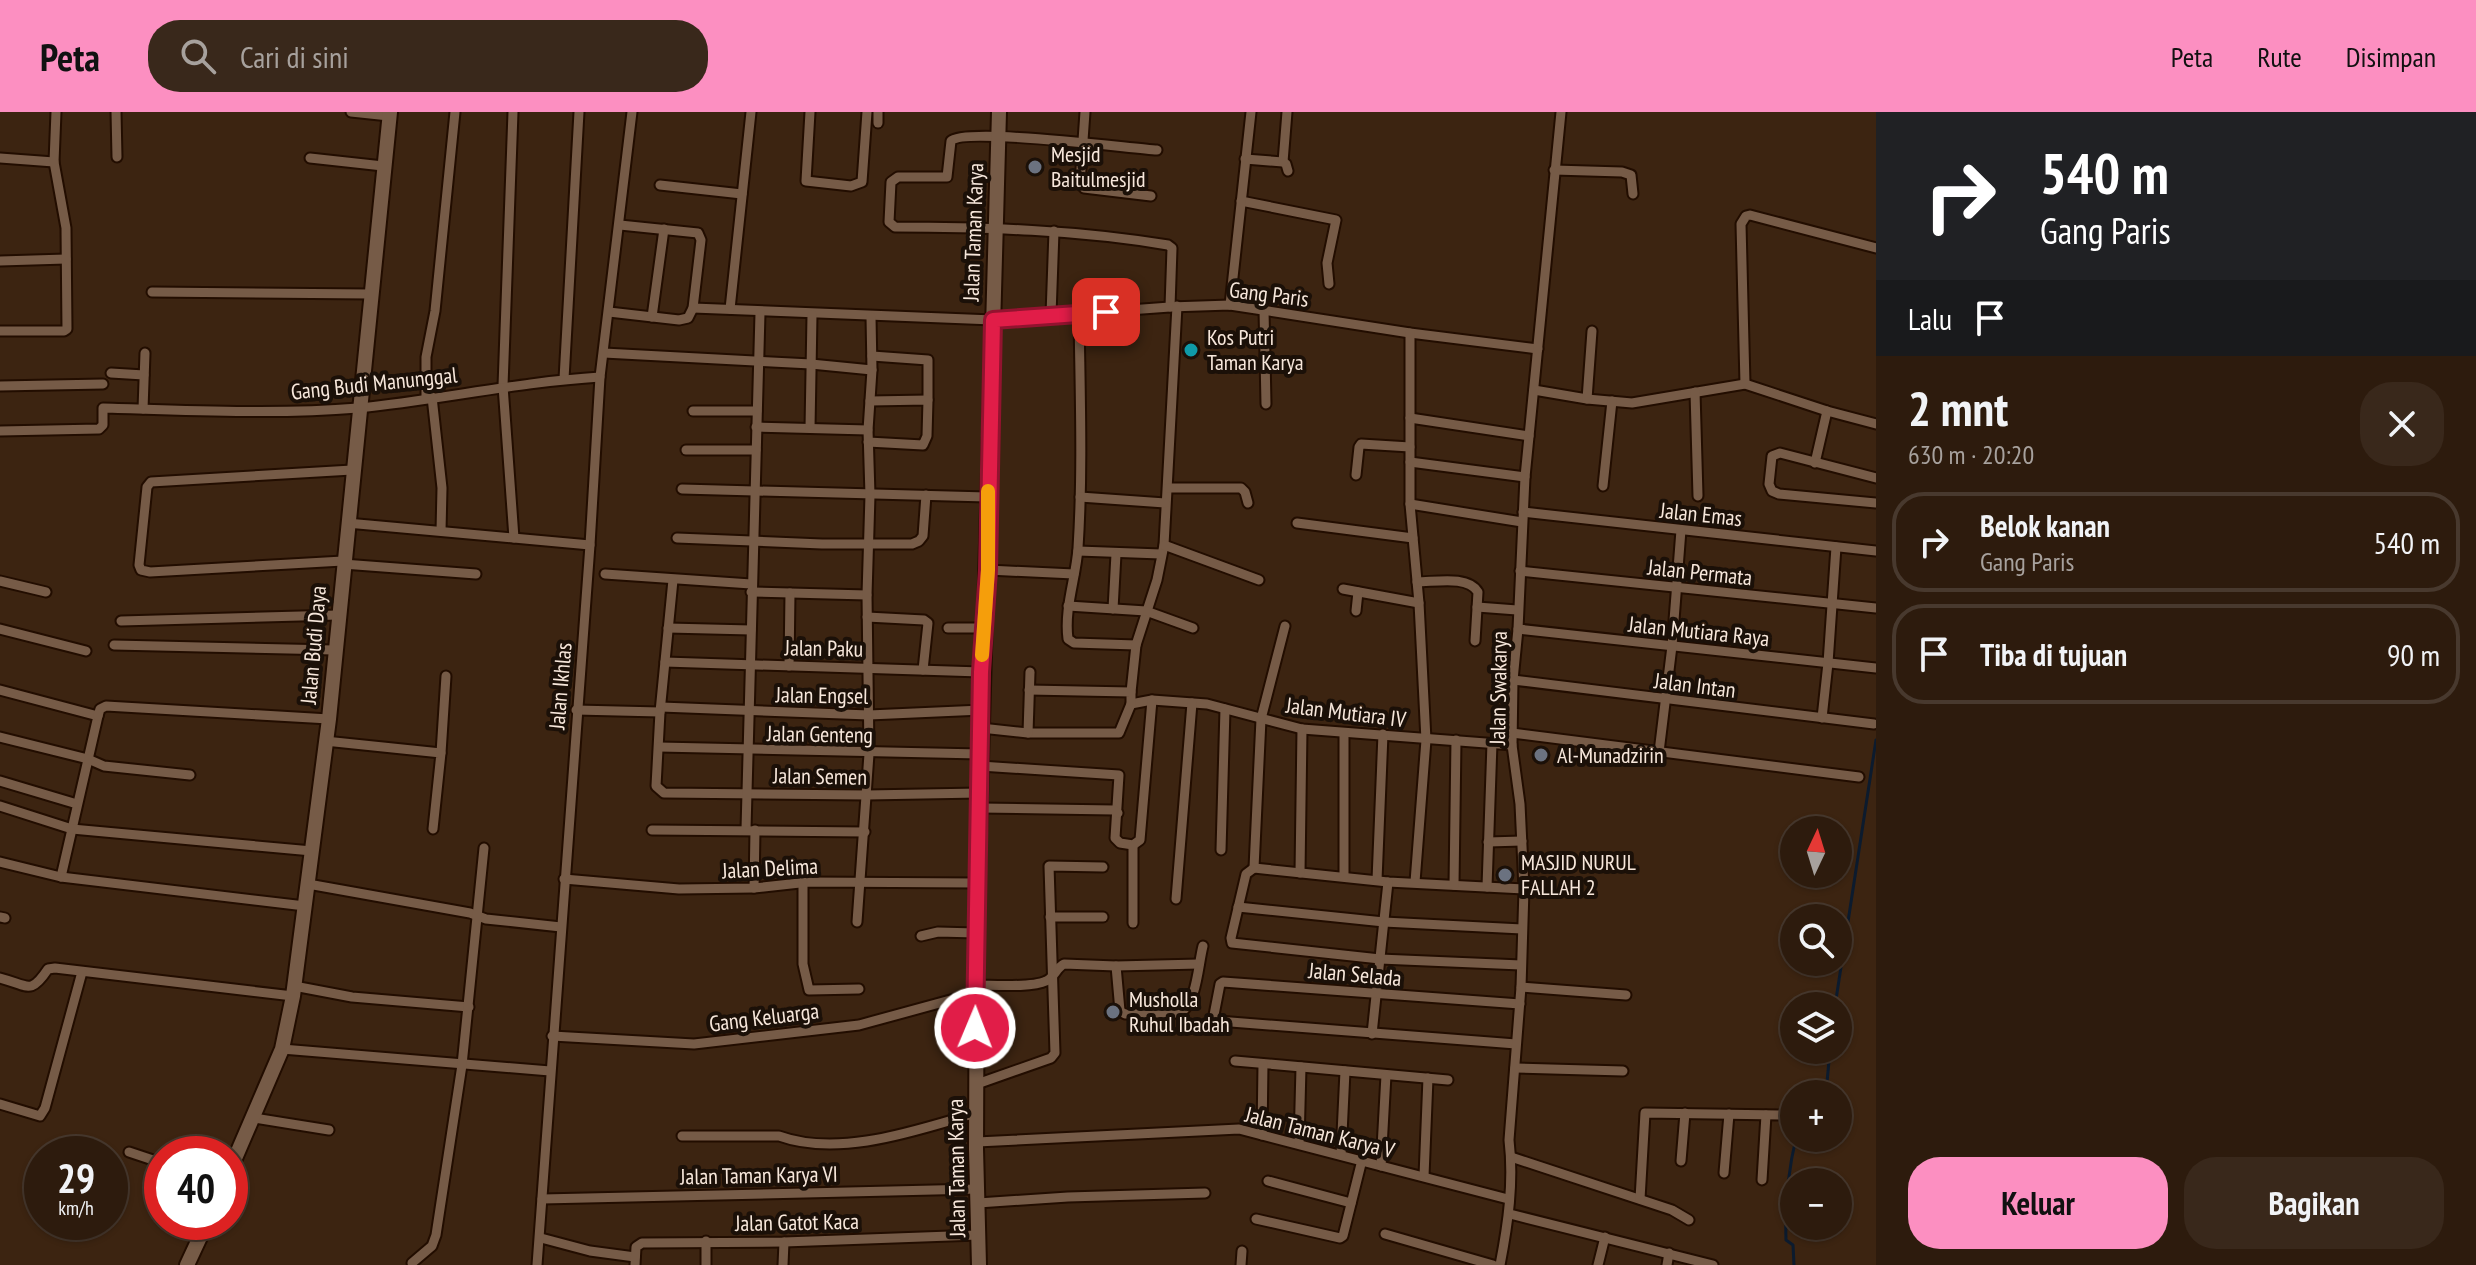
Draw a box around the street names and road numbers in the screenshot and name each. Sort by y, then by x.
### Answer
street label: Jalan Taman Karya [957,162,989,303]
street label: Gang Paris [1228,275,1310,313]
street label: Gang Budi Manunggal [290,360,459,406]
street label: Jalan Emas [1658,496,1743,532]
street label: Jalan Permata [1645,552,1754,591]
street label: Jalan Budi Daya [294,585,332,706]
street label: Jalan Mutiara Raya [1626,610,1771,652]
street label: Jalan Swakarya [1483,631,1513,746]
street label: Jalan Paku [783,633,864,663]
street label: Jalan Ikhlas [542,641,578,732]
street label: Jalan Intan [1652,666,1737,704]
street label: Jalan Engsel [774,680,869,710]
street label: Jalan Mutiara IV [1284,691,1408,733]
street label: Jalan Genteng [766,719,873,749]
street label: Jalan Semen [772,761,867,791]
street label: Jalan Delima [720,852,819,885]
street label: Jalan Selada [1306,956,1403,992]
street label: Gang Keluarga [708,996,820,1038]
street label: Jalan Taman Karya [941,1099,971,1238]
street label: Jalan Taman Karya V [1242,1100,1398,1164]
street label: Jalan Taman Karya VI [679,1160,838,1190]
street label: Jalan Gatot Kaca [734,1207,859,1237]

